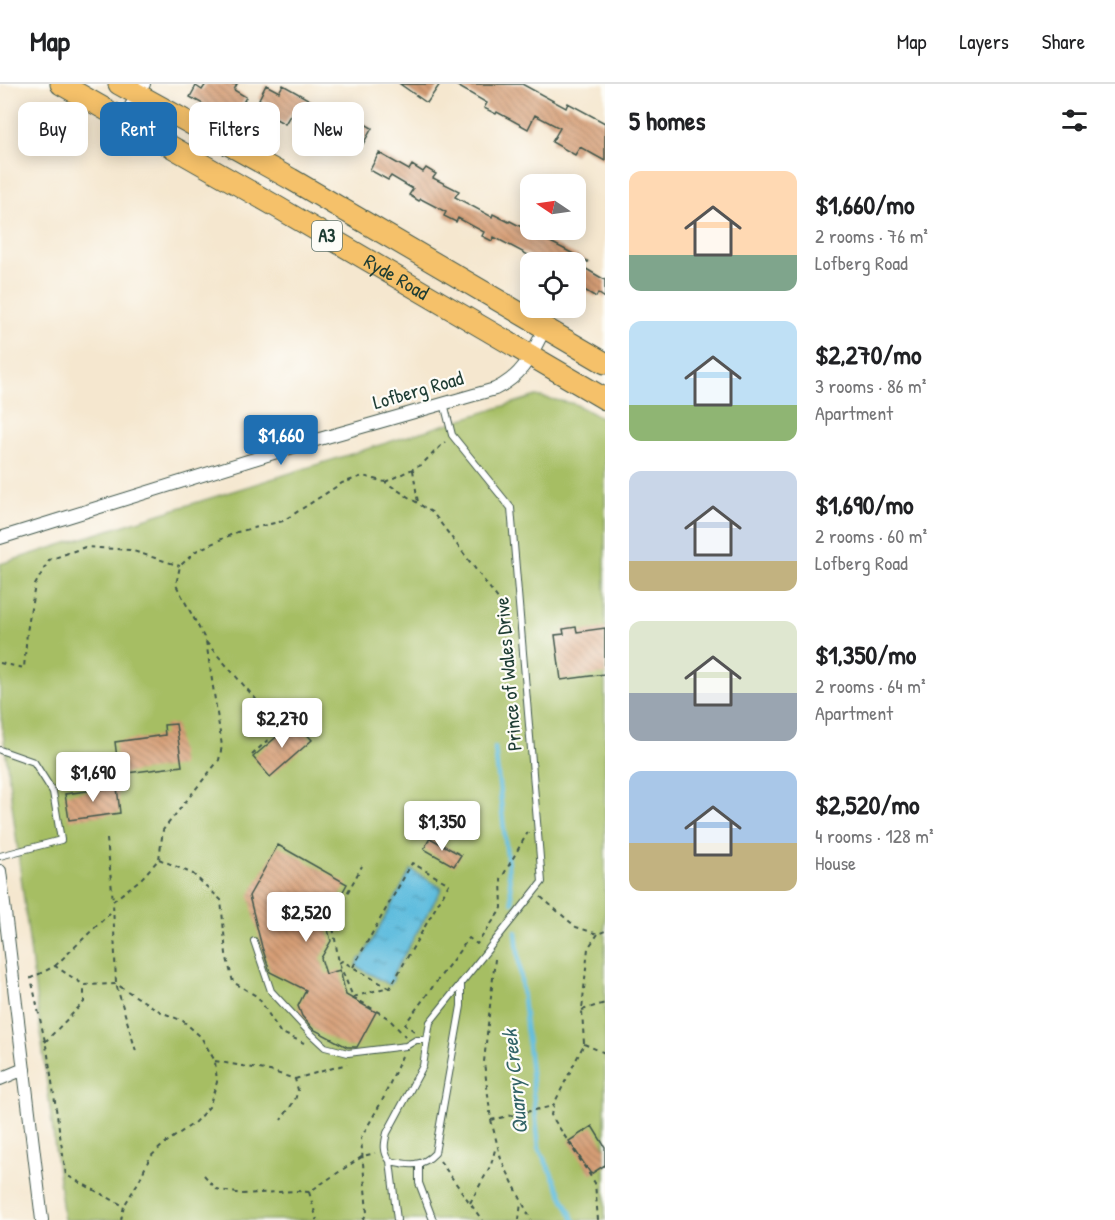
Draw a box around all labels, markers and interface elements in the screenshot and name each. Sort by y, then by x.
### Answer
text: Map [30,22,70,60]
text: Map [897,27,926,56]
text: Layers [959,27,1009,56]
text: Share [1042,27,1085,56]
chip: Buy [18,102,88,156]
chip: Rent [100,102,177,156]
chip: Filters [189,102,280,156]
chip: New [292,102,364,156]
text: 5 homes [629,103,705,138]
icon: filters [1058,104,1091,137]
north arrow [520,174,586,240]
map controls [520,174,586,318]
text: $1,660/mo [815,187,914,222]
icon: home [677,195,749,267]
road number: A3 [312,221,342,251]
text: 2 rooms · 76 m² [815,222,928,249]
street label: Ryde Road [359,247,434,306]
text: Lofberg Road [815,249,908,276]
button: locate [520,252,586,318]
text: $2,270/mo [815,337,921,372]
icon: home [677,345,749,417]
street label: Lofberg Road [370,364,466,415]
text: 3 rooms · 86 m² [815,372,926,399]
text: Apartment [815,399,893,426]
pin: $1,660 [232,415,330,466]
text: $1,660 [258,421,304,448]
text: $1,690/mo [815,487,914,522]
icon: home [677,495,749,567]
text: 2 rooms · 60 m² [815,522,927,549]
text: Lofberg Road [815,549,908,576]
street label: Prince of Wales Drive [487,596,528,752]
text: $1,350/mo [815,637,916,672]
icon: home [677,645,749,717]
text: 2 rooms · 64 m² [815,672,926,699]
pin: $2,270 [233,698,331,749]
text: Apartment [815,699,893,726]
text: $2,270 [256,704,308,731]
pin: $1,690 [44,752,142,803]
text: $1,690 [70,758,116,785]
text: $2,520/mo [815,787,920,822]
icon: home [677,795,749,867]
pin: $1,350 [393,801,491,852]
text: $1,350 [418,807,466,834]
text: 4 rooms · 128 m² [815,822,934,849]
text: House [815,849,856,876]
pin: $2,520 [257,892,355,943]
text: $2,520 [281,898,331,925]
water label: Quarry Creek [494,1026,534,1136]

